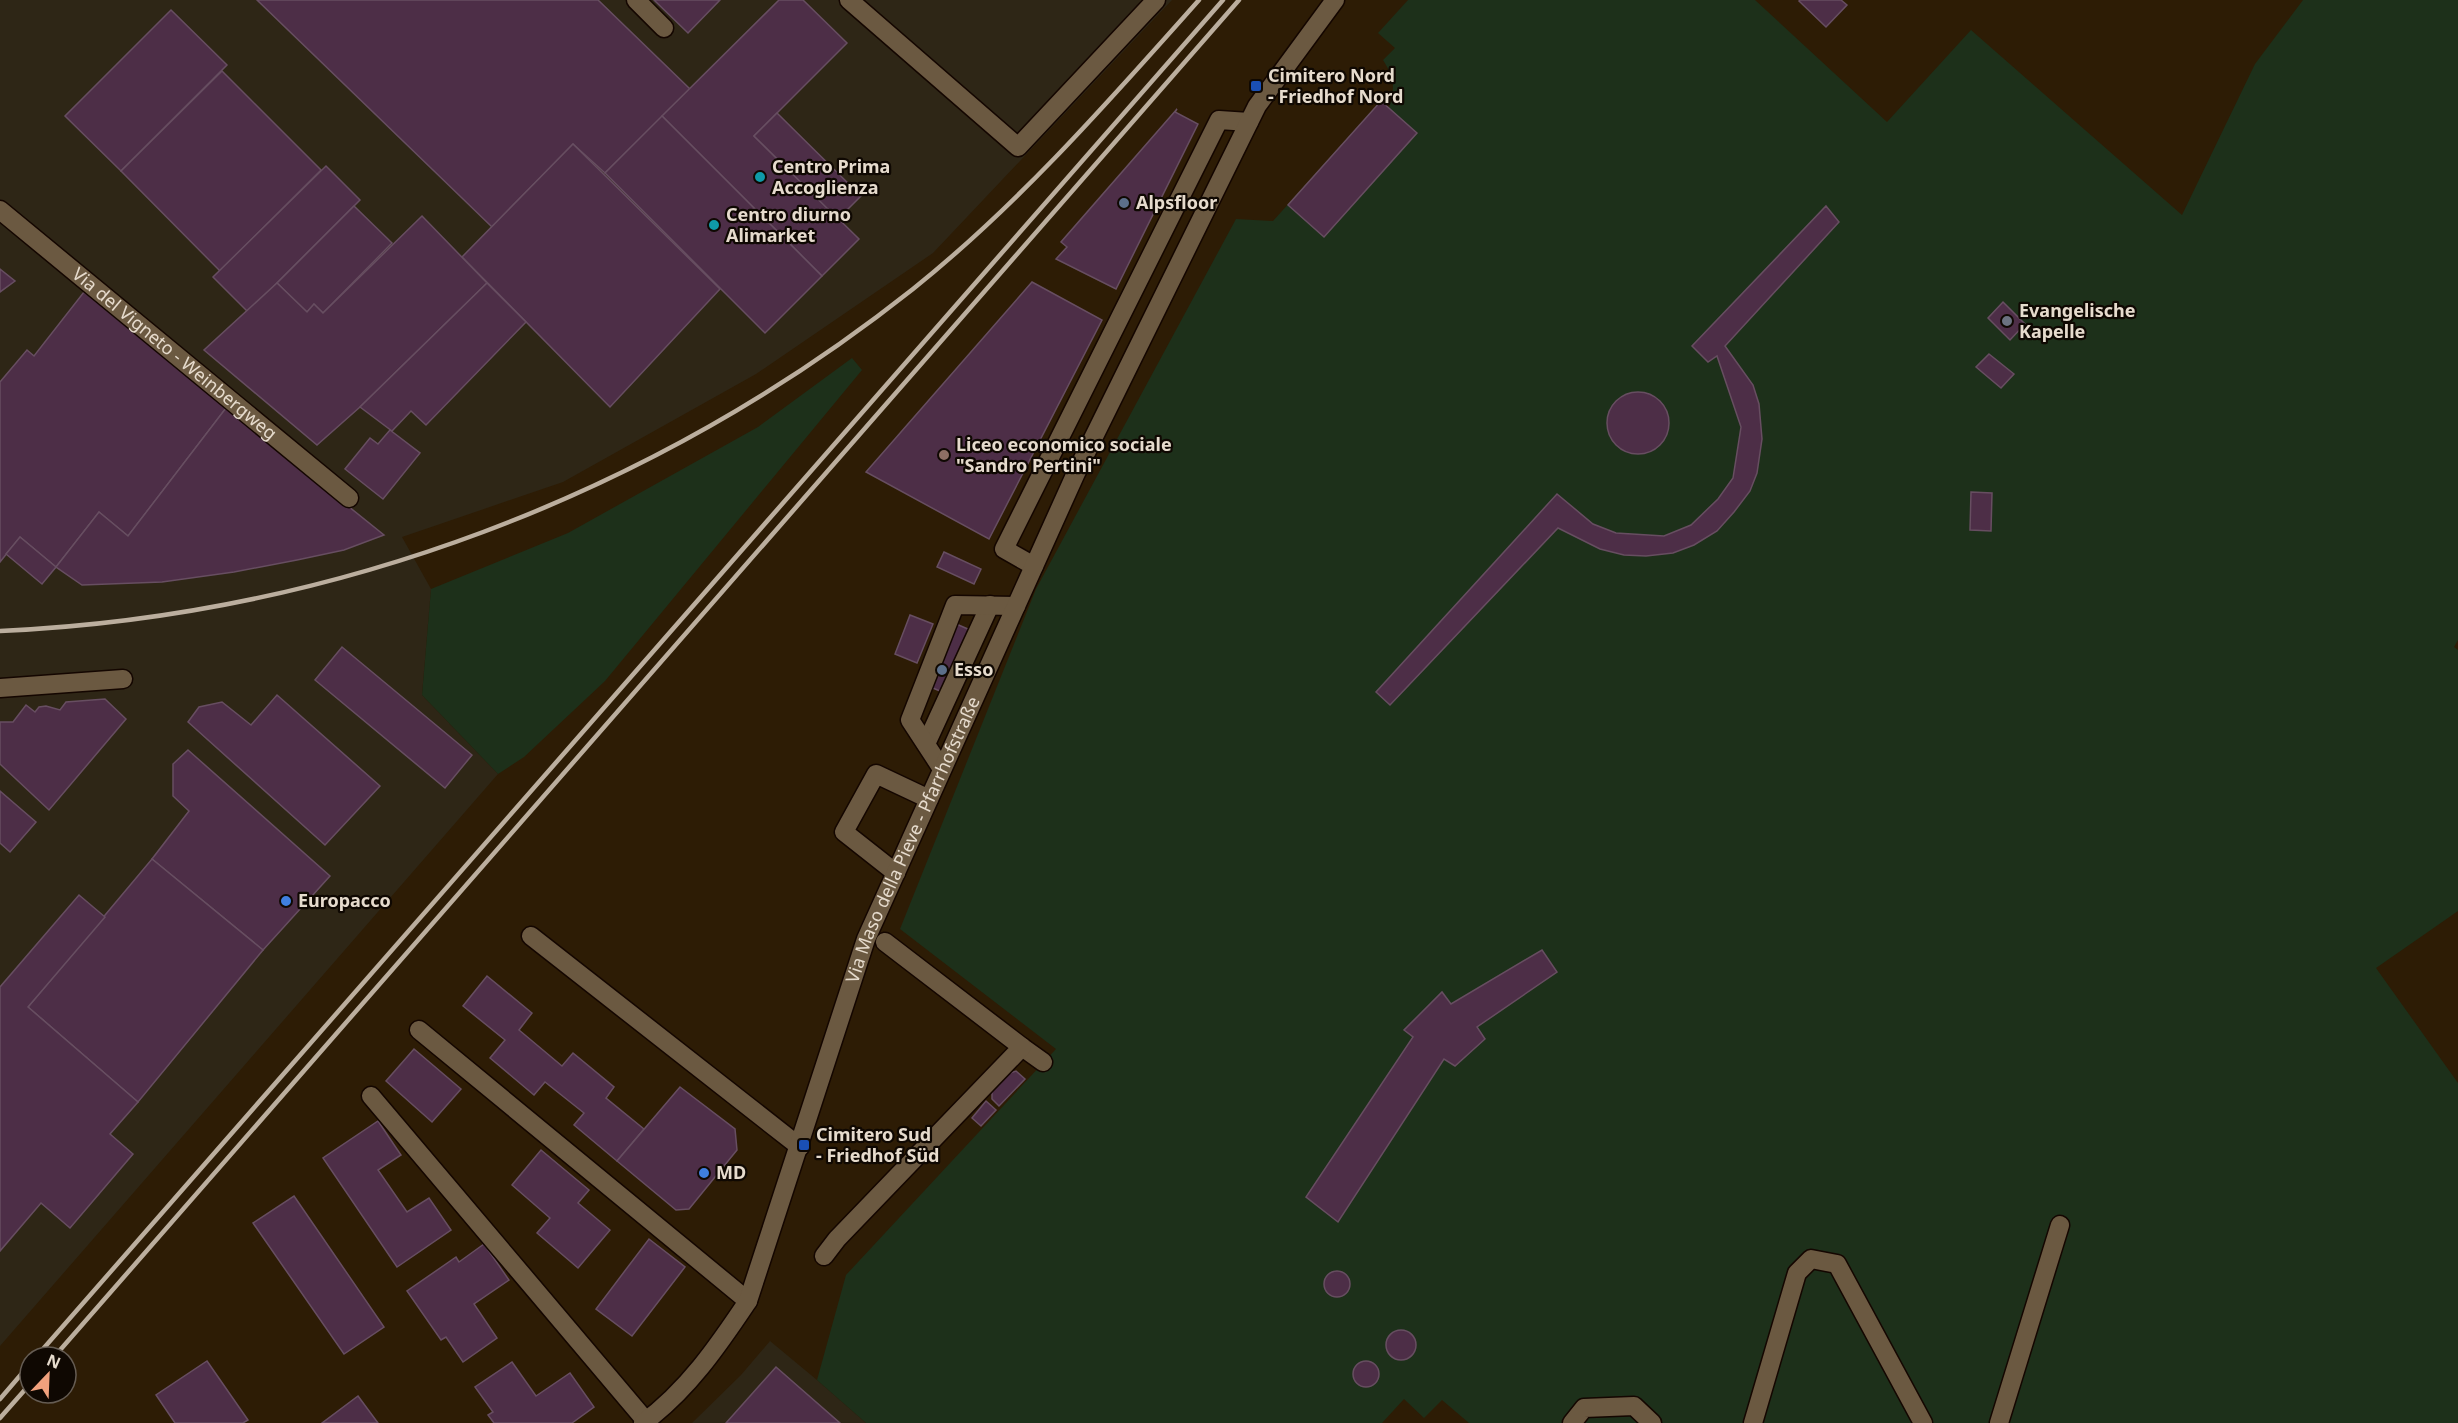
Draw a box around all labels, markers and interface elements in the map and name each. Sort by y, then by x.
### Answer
place label: Cimitero Nord - Friedhof Nord [1268,63,1403,108]
marker: Cimitero Nord - Friedhof Nord [1249,79,1263,93]
place label: Centro Prima Accoglienza [772,154,890,199]
marker: Centro Prima Accoglienza [753,170,767,184]
place label: Alpsfloor [1136,190,1217,214]
marker: Alpsfloor [1117,196,1131,210]
place label: Centro diurno Alimarket [726,202,851,247]
marker: Centro diurno Alimarket [707,218,721,232]
street label: Via del Vigneto - Weinbergweg [68,262,282,445]
place label: Evangelische Kapelle [2019,298,2135,343]
marker: Evangelische Kapelle [2000,314,2014,328]
place label: Liceo economico sociale "Sandro Pertini" [956,432,1172,477]
marker: Liceo economico sociale "Sandro Pertini" [937,448,951,462]
place label: Esso [954,657,993,681]
marker: Esso [935,663,949,677]
street label: Via Maso della Pieve - Pfarrhofstraße [839,692,985,986]
place label: Europacco [298,888,391,912]
marker: Europacco [279,894,293,908]
place label: Cimitero Sud - Friedhof Süd [816,1122,939,1167]
marker: Cimitero Sud - Friedhof Süd [797,1138,811,1152]
place label: MD [716,1160,746,1184]
marker: MD [697,1166,711,1180]
north arrow [18,1345,78,1405]
text: N [44,1349,64,1374]

